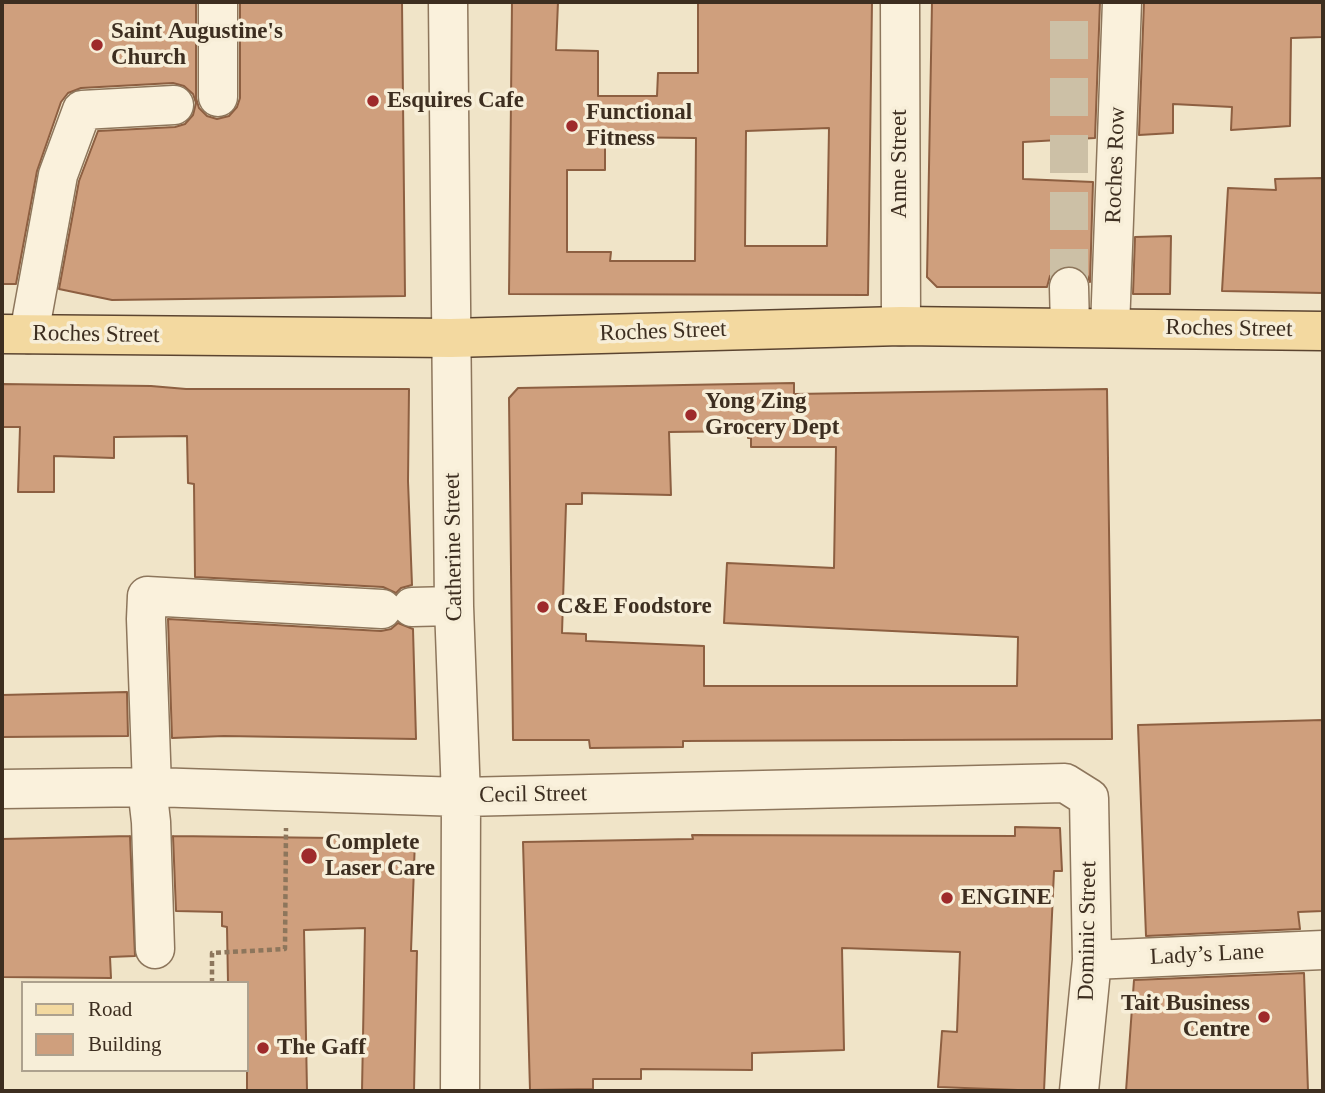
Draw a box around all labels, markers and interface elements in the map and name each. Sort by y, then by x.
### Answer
place label: Saint Augustine's Church [111,18,283,72]
marker: Saint Augustine's Church [89,37,105,53]
place label: Esquires Cafe [387,87,524,115]
marker: Esquires Cafe [365,93,381,109]
place label: Functional Fitness [586,99,692,153]
street label: Roches Row [1100,106,1132,224]
street label: Anne Street [886,109,914,219]
marker: Functional Fitness [564,118,580,134]
street label: Roches Street [1165,314,1293,344]
street label: Roches Street [599,316,727,348]
street label: Roches Street [32,320,160,350]
place label: Yong Zing Grocery Dept [705,388,839,442]
marker: Yong Zing Grocery Dept [683,407,699,423]
street label: Catherine Street [439,472,469,622]
place label: C&E Foodstore [557,593,712,621]
marker: C&E Foodstore [535,599,551,615]
street label: Cecil Street [479,780,587,810]
place label: Complete Laser Care [325,829,435,883]
marker: Complete Laser Care [299,846,319,866]
street label: Dominic Street [1073,861,1103,1001]
place label: ENGINE [961,884,1052,912]
marker: ENGINE [939,890,955,906]
street label: Lady’s Lane [1149,938,1265,972]
legend [21,981,248,1072]
place label: Tait Business Centre [1121,990,1250,1044]
text: Road [88,997,132,1021]
marker: Tait Business Centre [1256,1009,1272,1025]
text: Building [88,1032,162,1056]
place label: The Gaff [277,1034,366,1062]
marker: The Gaff [255,1040,271,1056]

